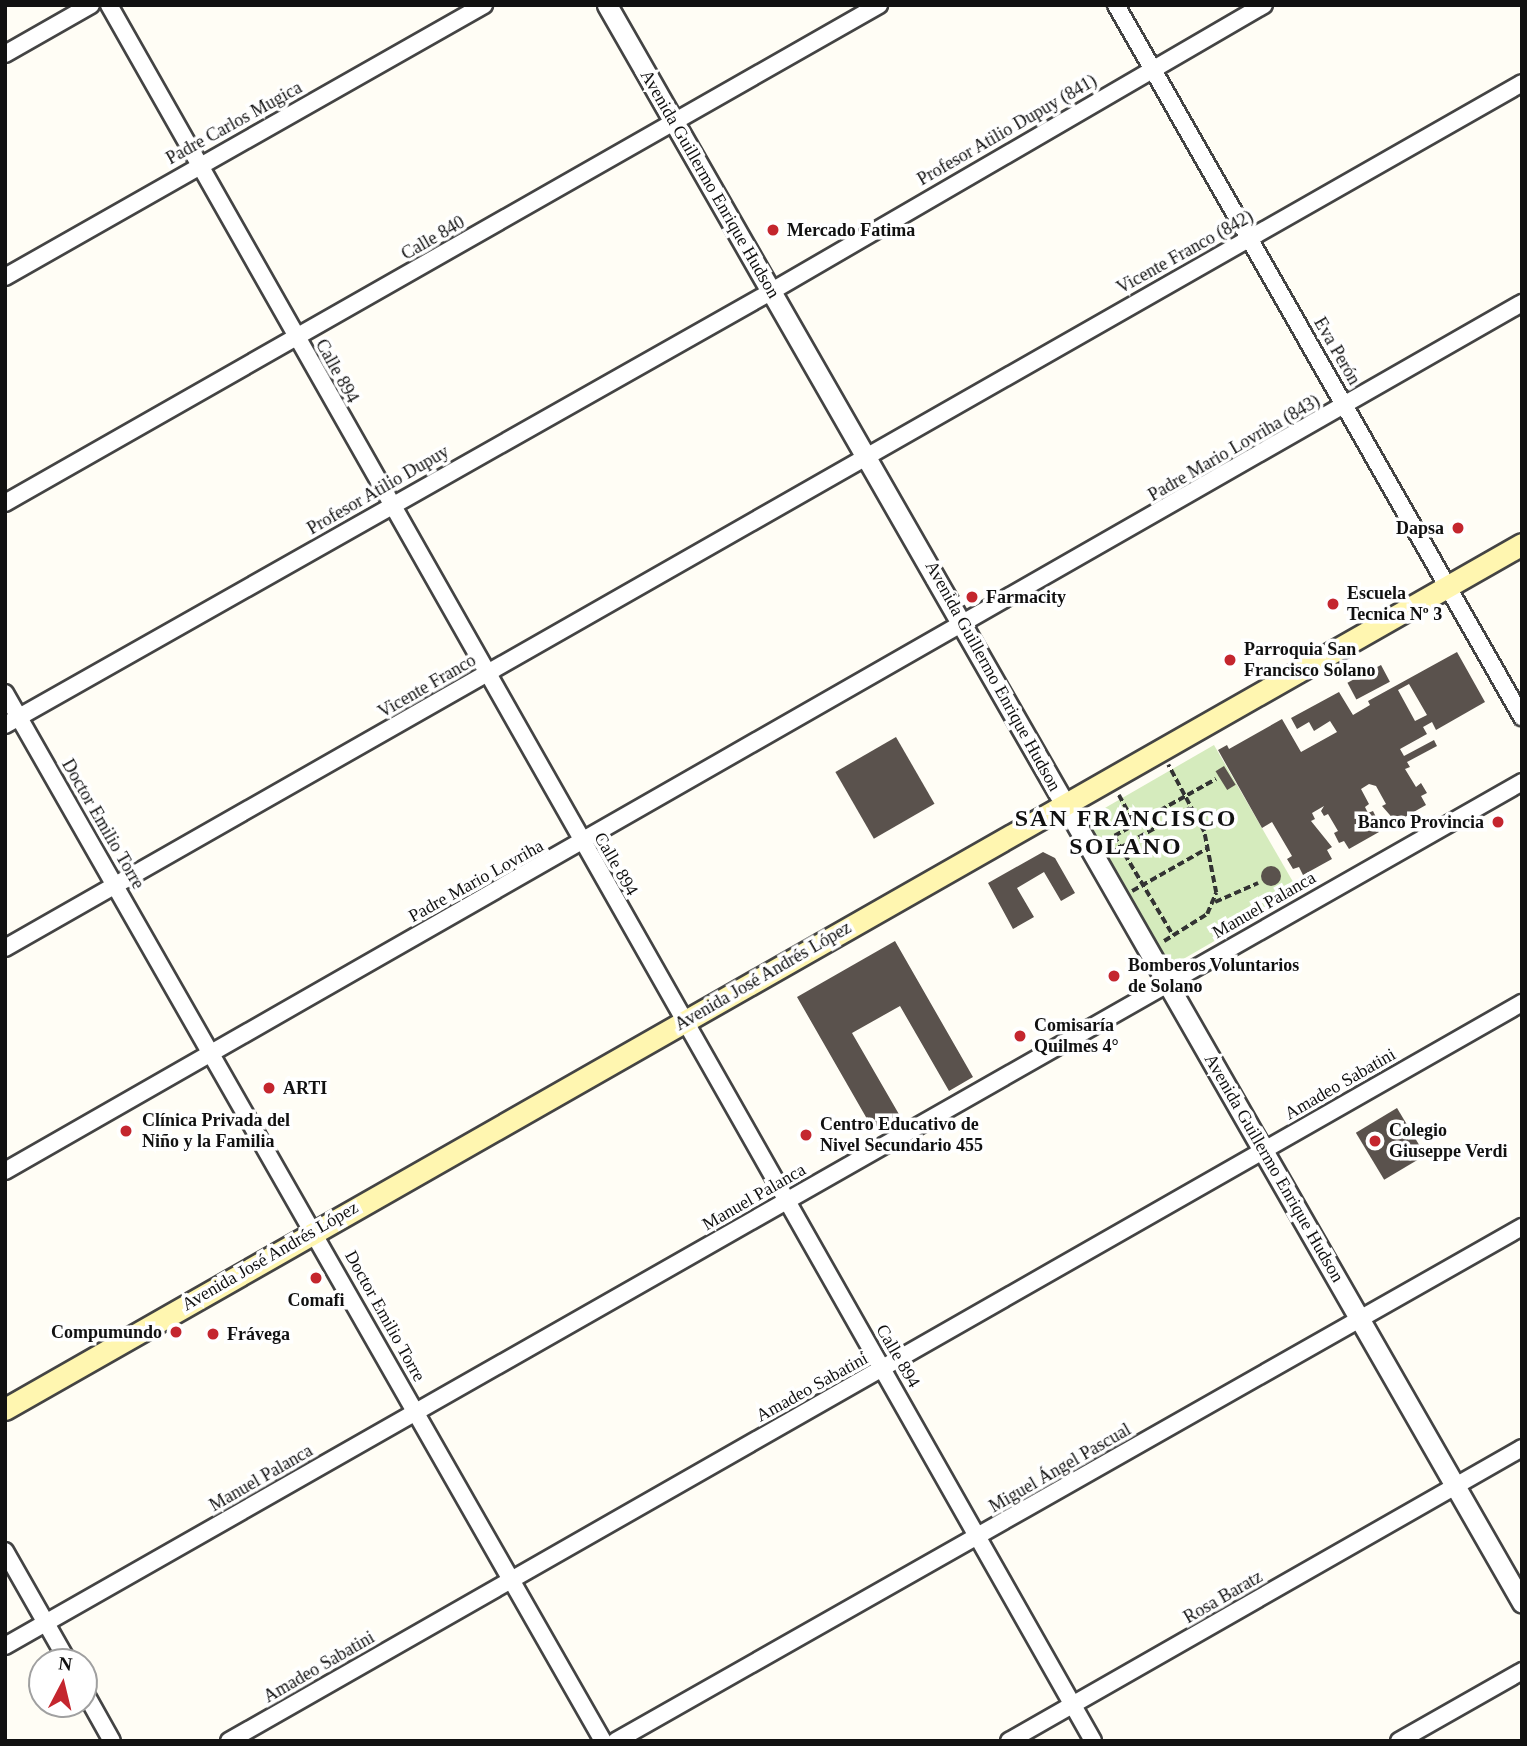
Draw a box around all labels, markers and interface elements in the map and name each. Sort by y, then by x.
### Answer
street label: Avenida Guillermo Enrique Hudson [636,66,784,302]
street label: Profesor Atilio Dupuy (841) [913,70,1101,190]
street label: Padre Carlos Mugica [162,77,306,169]
street label: Vicente Franco (842) [1113,206,1257,298]
street label: Calle 840 [398,211,468,265]
place label: Mercado Fatima [787,219,915,241]
marker: Mercado Fatima [765,222,781,238]
street label: Eva Perón [1309,313,1365,389]
street label: Calle 894 [311,335,363,407]
street label: Padre Mario Lovriha (843) [1144,390,1324,506]
street label: Profesor Atilio Dupuy [303,440,453,540]
place label: Dapsa [1396,517,1444,539]
marker: Dapsa [1450,520,1466,536]
street label: Avenida Guillermo Enrique Hudson [921,557,1065,795]
place label: Escuela Tecnica Nº 3 [1347,583,1442,626]
place label: Farmacity [986,586,1066,608]
marker: Farmacity [964,589,980,605]
marker: Escuela Tecnica Nº 3 [1325,596,1341,612]
place label: Parroquia San Francisco Solano [1244,639,1376,682]
street label: Vicente Franco [374,649,480,723]
marker: Parroquia San Francisco Solano [1222,652,1238,668]
street label: Doctor Emilio Torre [57,755,149,893]
district label: SAN FRANCISCO SOLANO [1016,805,1236,861]
place label: Banco Provincia [1358,811,1484,833]
marker: Banco Provincia [1490,814,1506,830]
street label: Calle 894 [589,829,643,899]
street label: Padre Mario Lovriha [405,835,547,927]
street label: Manuel Palanca [1209,867,1319,943]
street label: Avenida José Andrés López [671,916,855,1036]
place label: Bomberos Voluntarios de Solano [1128,955,1300,998]
marker: Bomberos Voluntarios de Solano [1106,968,1122,984]
place label: Comisaría Quilmes 4° [1034,1015,1119,1058]
marker: Comisaría Quilmes 4° [1012,1028,1028,1044]
street label: Amadeo Sabatini [1281,1044,1399,1124]
street label: Avenida Guillermo Enrique Hudson [1200,1050,1348,1286]
place label: ARTI [283,1077,327,1099]
marker: ARTI [261,1080,277,1096]
place label: Clínica Privada del Niño y la Familia [142,1110,290,1152]
place label: Centro Educativo de Nivel Secundario 455 [820,1114,983,1156]
place label: Colegio Giuseppe Verdi [1389,1120,1508,1162]
marker: Clínica Privada del Niño y la Familia [116,1121,136,1141]
marker: Centro Educativo de Nivel Secundario 455 [798,1127,814,1143]
marker: Colegio Giuseppe Verdi [1367,1133,1383,1149]
street label: Manuel Palanca [699,1159,809,1235]
street label: Avenida José Andrés López [178,1196,362,1316]
street label: Doctor Emilio Torre [340,1247,430,1385]
marker: Comafi [308,1270,324,1286]
place label: Comafi [288,1289,344,1311]
place label: Compumundo [51,1321,162,1343]
street label: Calle 894 [871,1321,925,1391]
place label: Frávega [227,1323,290,1345]
marker: Compumundo [168,1324,184,1340]
marker: Frávega [205,1326,221,1342]
street label: Amadeo Sabatini [752,1347,872,1427]
street label: Miguel Ángel Pascual [985,1419,1135,1517]
street label: Manuel Palanca [206,1440,316,1516]
street label: Rosa Baratz [1180,1566,1266,1628]
street label: Amadeo Sabatini [260,1627,378,1707]
north arrow [28,1648,98,1718]
text: N [57,1652,73,1675]

